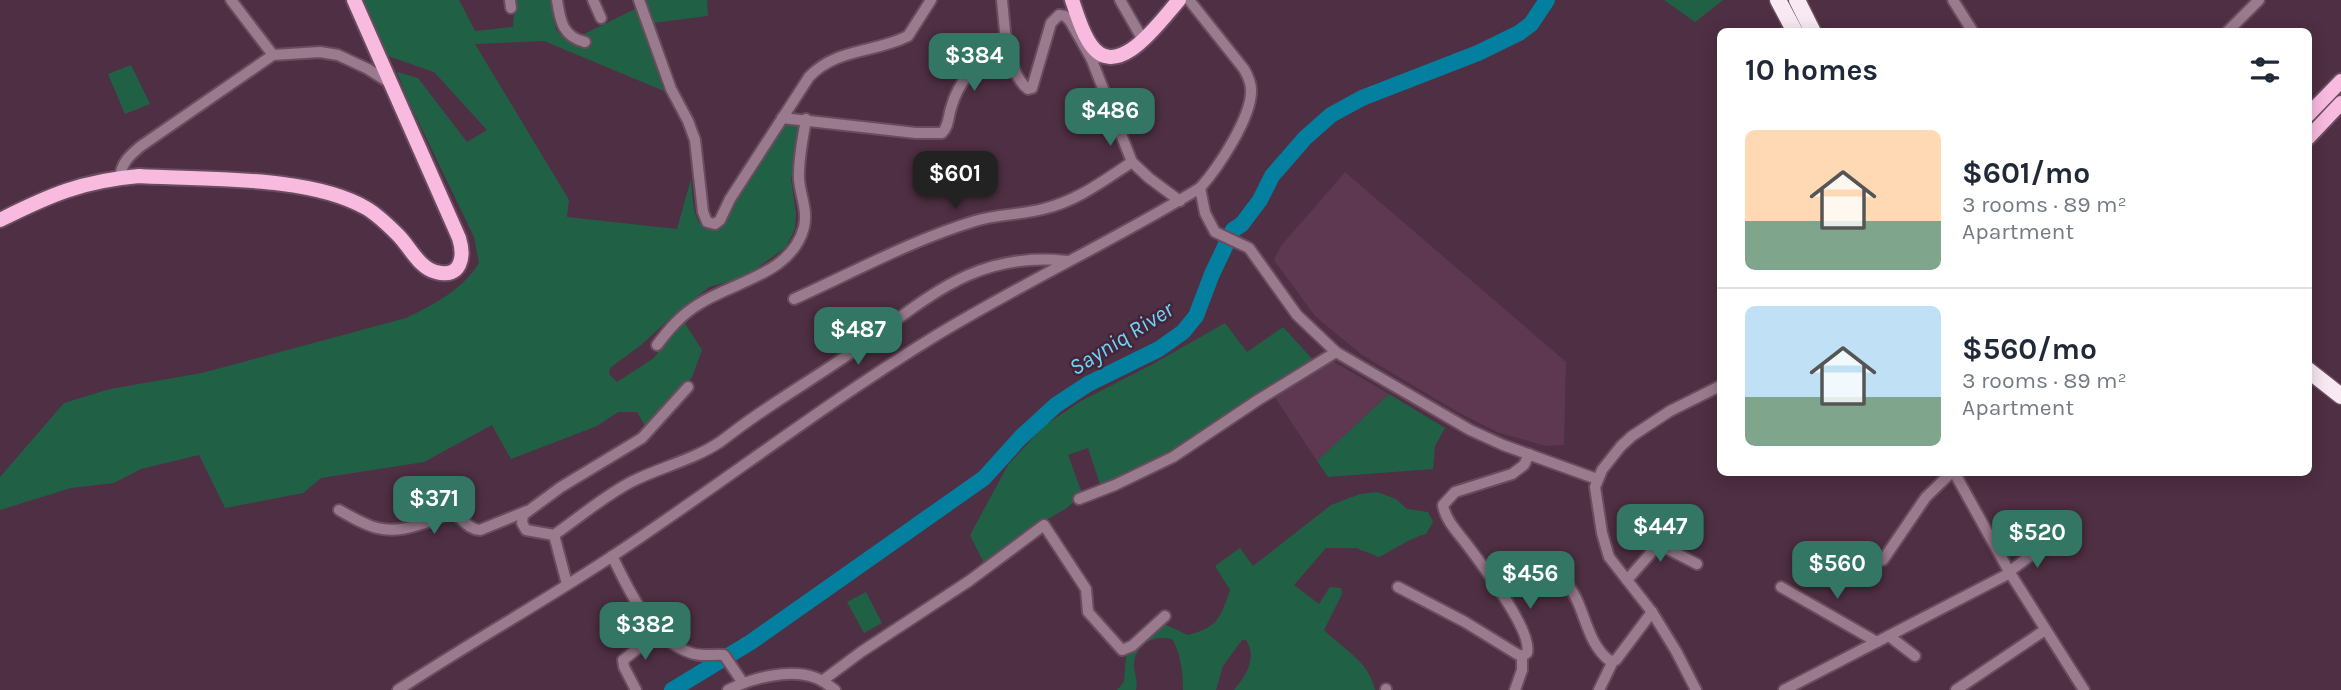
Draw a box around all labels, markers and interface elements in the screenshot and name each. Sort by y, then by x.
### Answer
pin: $384 [933,34,1015,93]
text: $384 [945,42,1003,69]
icon: filters [2246,51,2284,89]
text: 10 homes [1745,52,1878,88]
pin: $486 [1069,88,1151,148]
text: $486 [1081,97,1139,124]
pin: $601 [914,152,996,211]
text: $601/mo [1962,155,2090,191]
icon: home [1801,158,1885,242]
text: $601 [929,160,981,187]
text: 3 rooms · 89 m² [1962,191,2127,218]
text: Apartment [1962,218,2074,245]
water label: Sayniq River [1064,295,1179,381]
pin: $487 [817,308,899,367]
text: $487 [830,316,886,343]
text: $560/mo [1962,331,2097,367]
icon: home [1801,334,1885,418]
text: 3 rooms · 89 m² [1962,367,2127,394]
text: Apartment [1962,394,2074,421]
pin: $371 [393,476,475,536]
text: $371 [409,485,459,512]
pin: $447 [1619,504,1701,564]
pin: $520 [1996,510,2078,570]
text: $447 [1633,513,1687,540]
text: $520 [2008,519,2066,546]
pin: $560 [1796,542,1878,601]
text: $560 [1808,550,1866,577]
pin: $456 [1489,552,1571,611]
text: $456 [1502,560,1558,587]
pin: $382 [604,602,686,662]
text: $382 [616,611,674,638]

